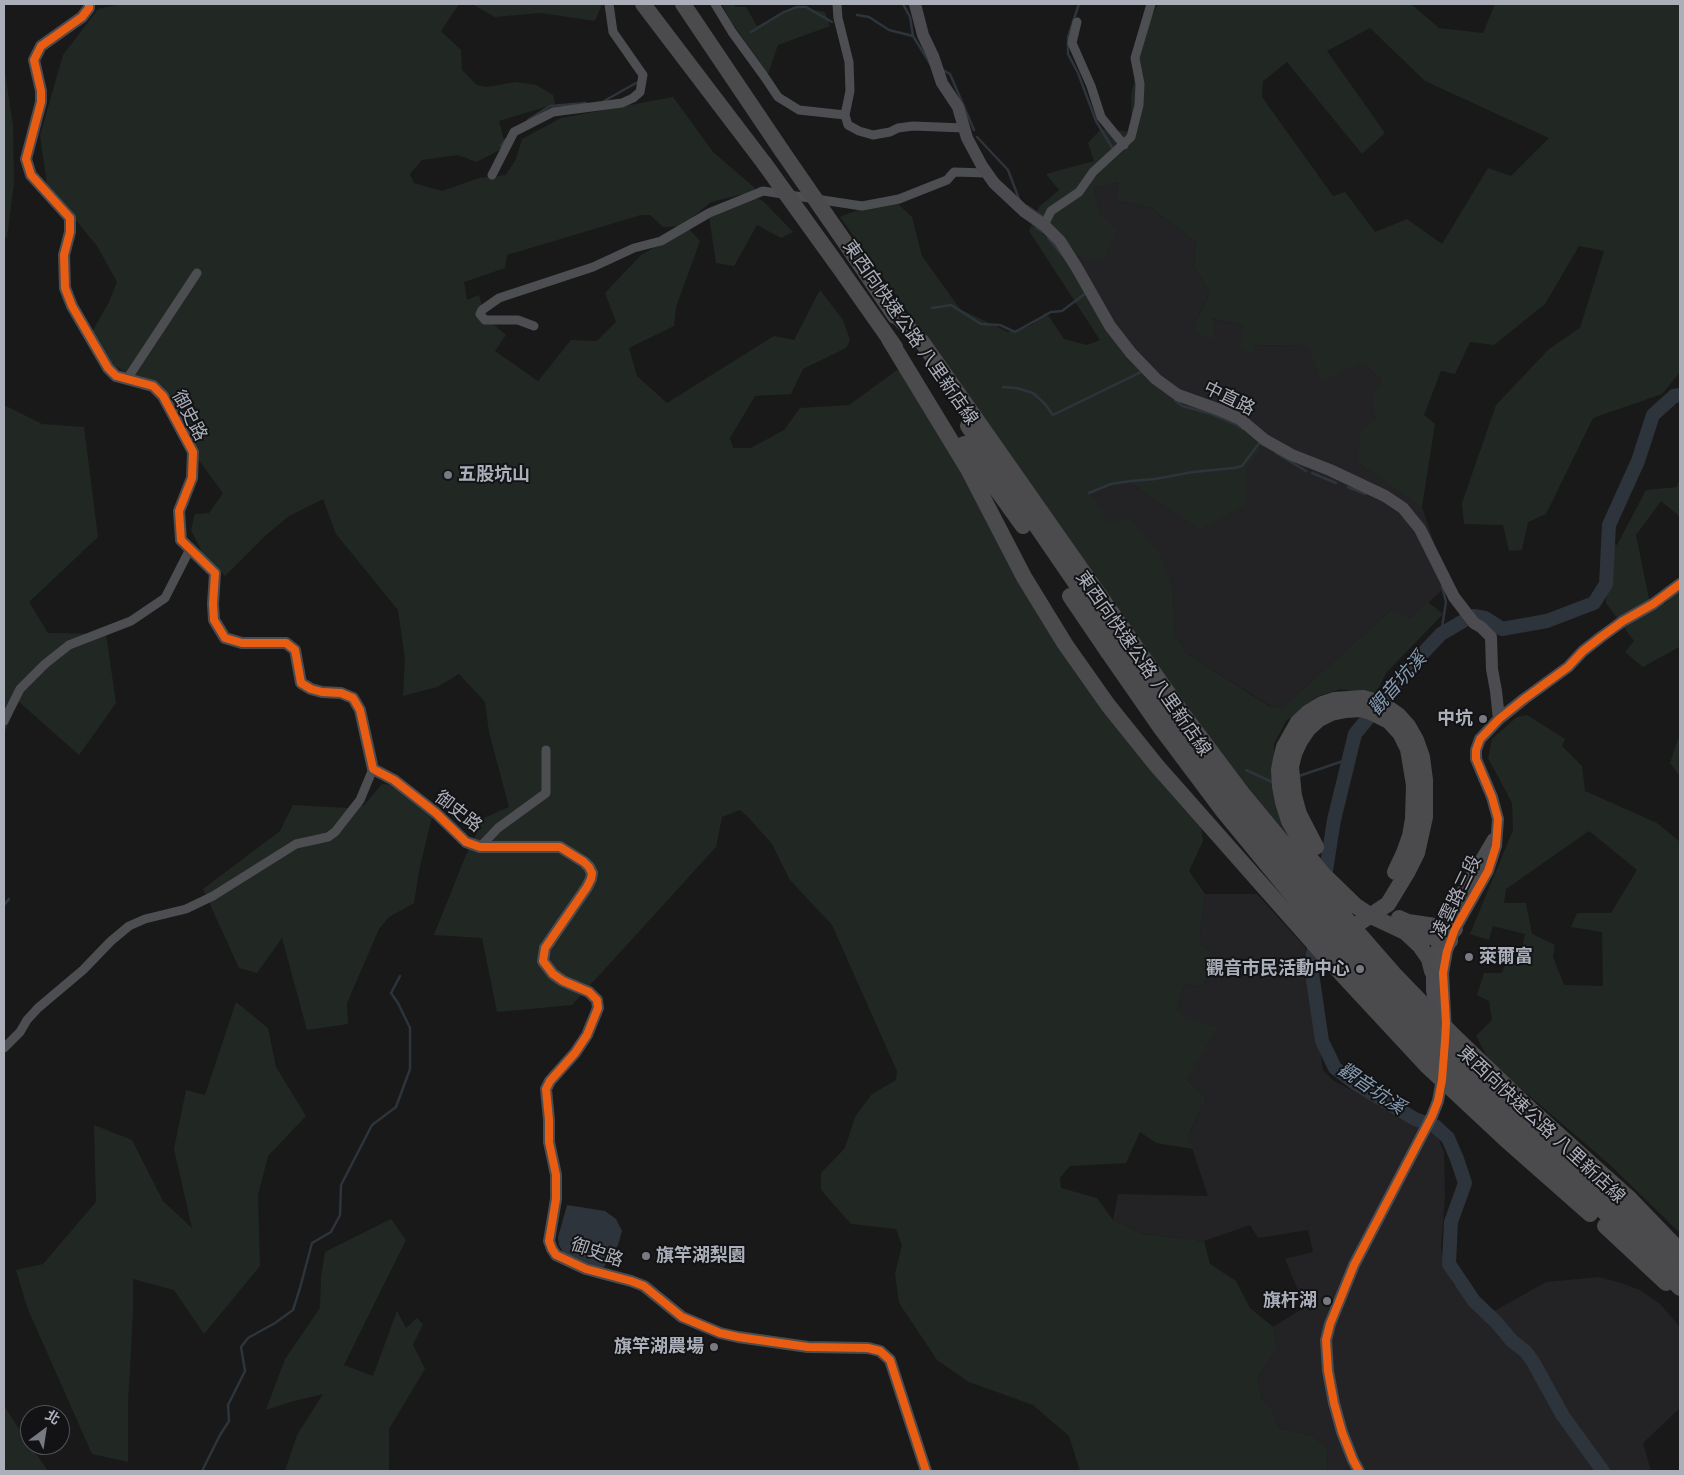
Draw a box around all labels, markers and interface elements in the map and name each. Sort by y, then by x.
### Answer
street label: 東西向快速公路 八里新店線 [838,236,982,430]
street label: 中直路 [1200,377,1258,421]
street label: 御史路 [167,387,211,445]
place label: 五股坑山 [458,464,530,486]
marker: 五股坑山 [442,469,454,481]
street label: 東西向快速公路 八里新店線 [1071,567,1215,761]
water label: 觀音坑溪 [1364,648,1432,720]
place label: 中坑 [1437,708,1473,730]
marker: 中坑 [1477,713,1489,725]
street label: 御史路 [430,787,486,837]
street label: 凌雲路三段 [1428,852,1486,942]
place label: 萊爾富 [1479,946,1533,968]
marker: 萊爾富 [1463,951,1475,963]
place label: 觀音市民活動中心 [1206,958,1350,980]
marker: 觀音市民活動中心 [1354,963,1366,975]
street label: 東西向快速公路 八里新店線 [1453,1042,1629,1208]
water label: 觀音坑溪 [1333,1058,1409,1120]
street label: 御史路 [568,1234,626,1272]
place label: 旗竿湖梨園 [656,1245,746,1267]
marker: 旗竿湖梨園 [640,1250,652,1262]
place label: 旗杆湖 [1263,1290,1317,1312]
marker: 旗杆湖 [1321,1295,1333,1307]
place label: 旗竿湖農場 [614,1336,704,1358]
marker: 旗竿湖農場 [708,1341,720,1353]
north arrow [20,1405,70,1455]
text: 北 [42,1407,63,1428]

